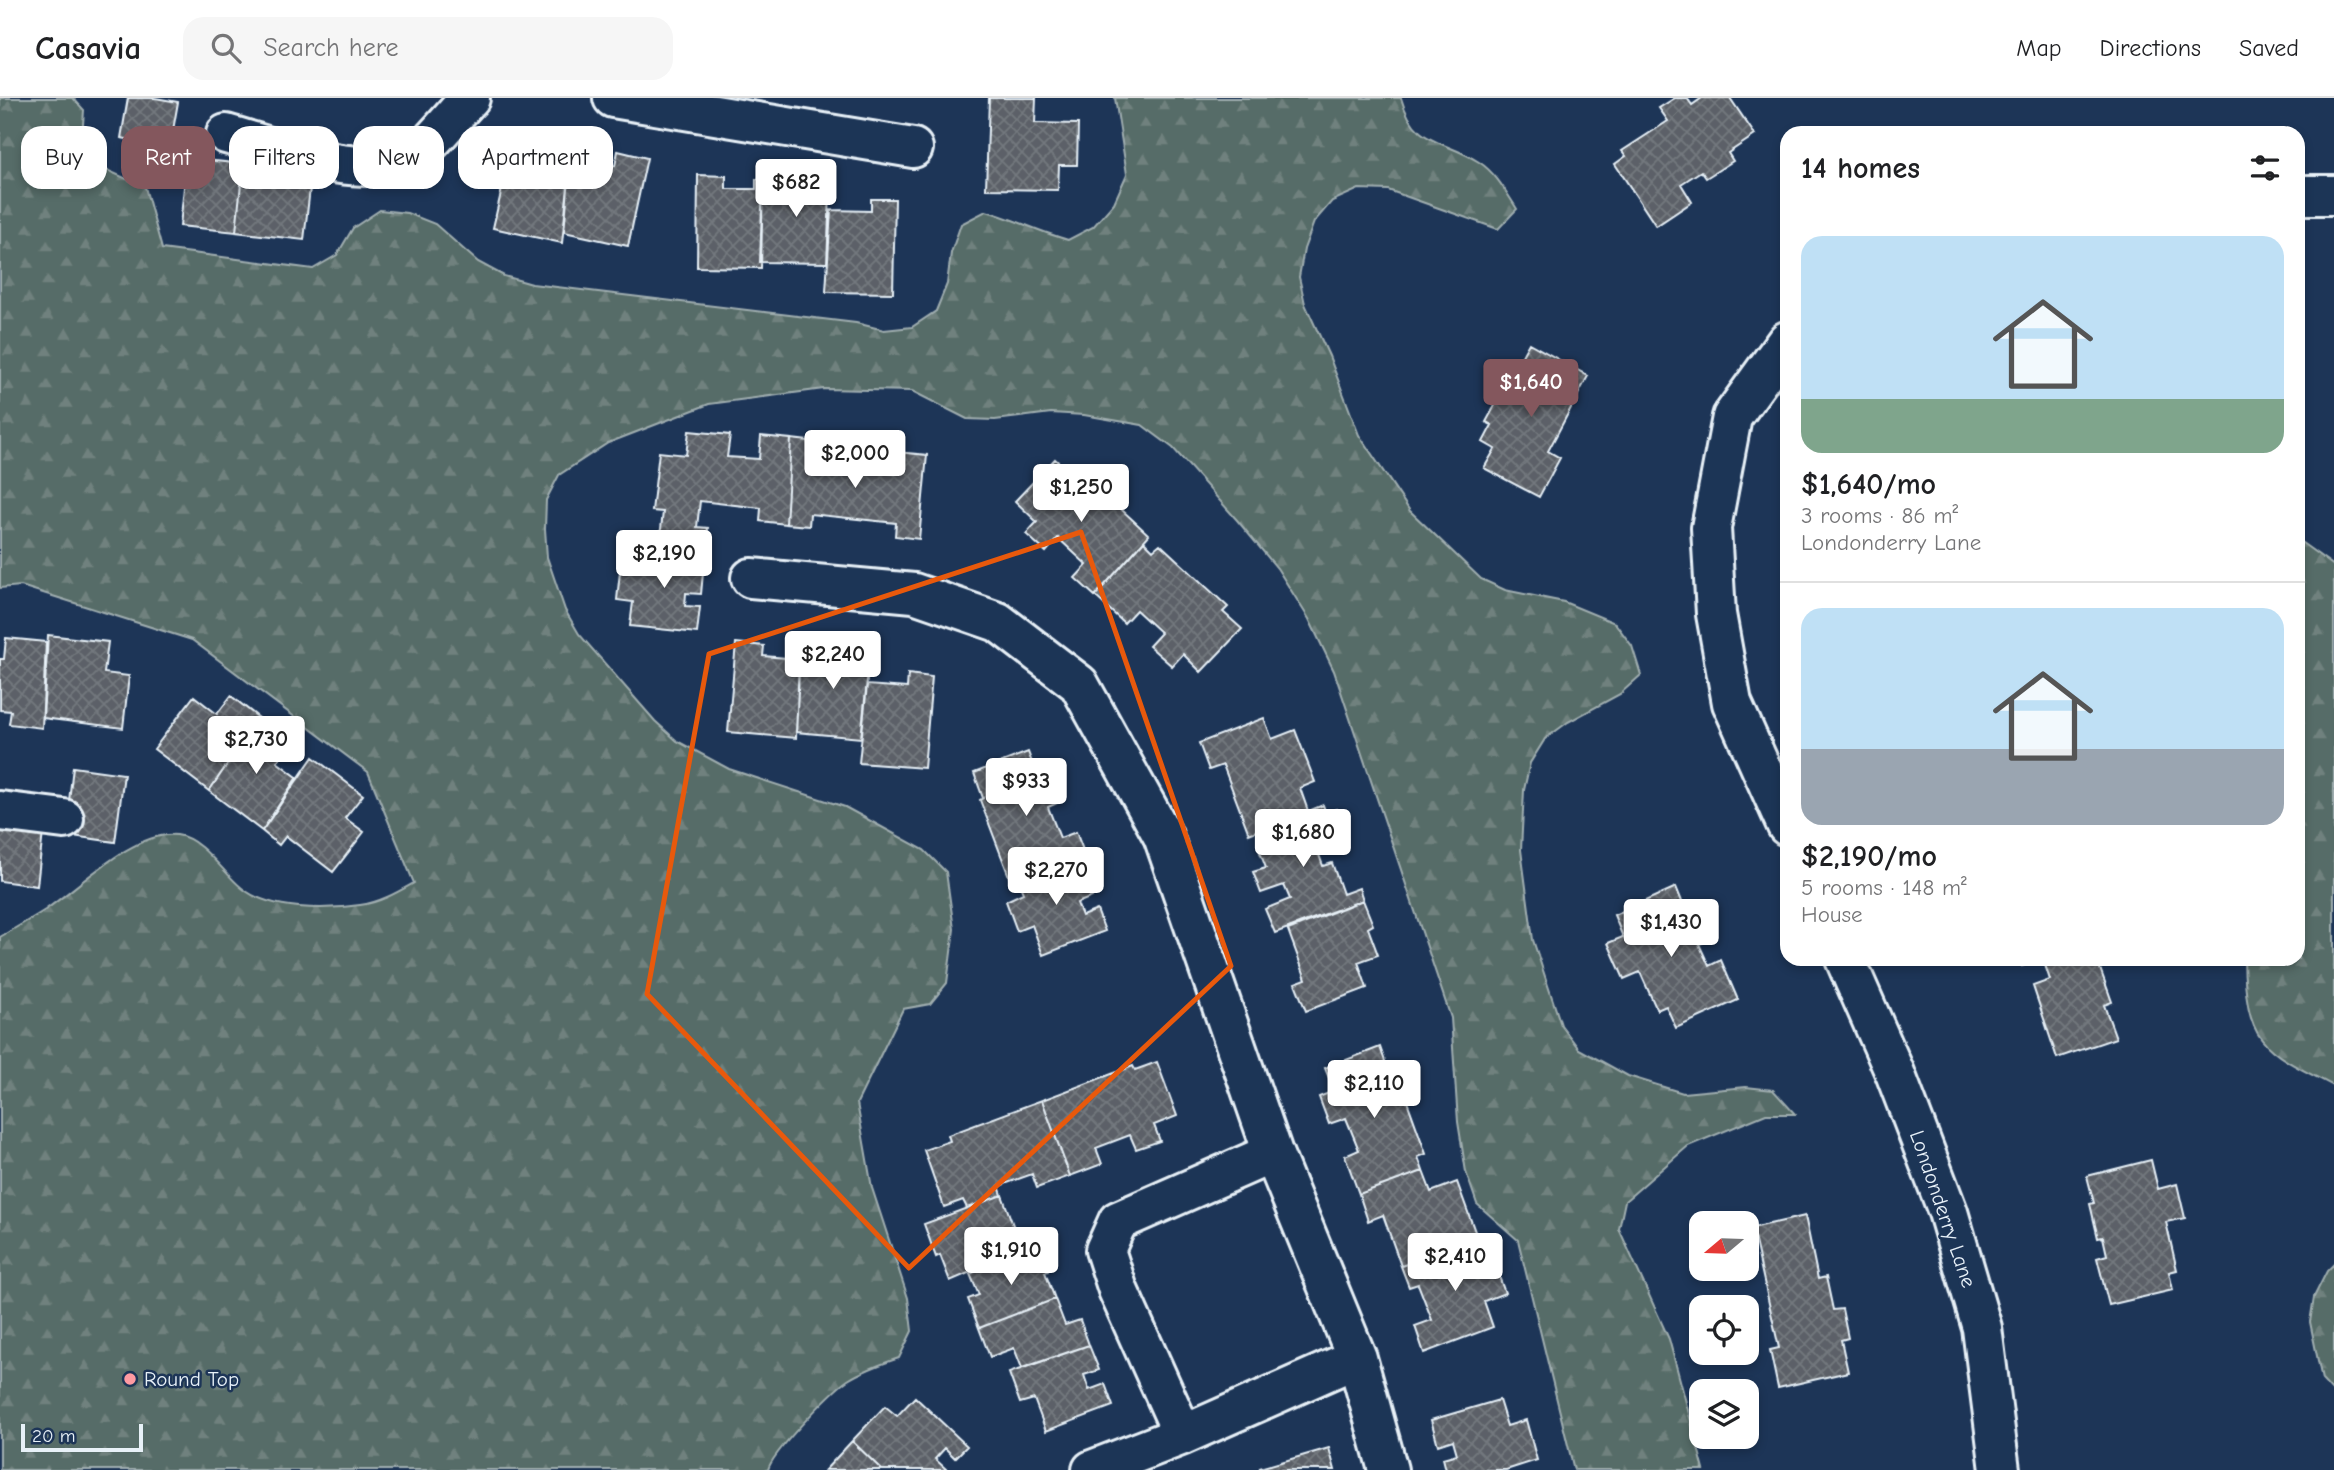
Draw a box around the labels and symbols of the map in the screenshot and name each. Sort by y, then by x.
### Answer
pin: $682 [755,159,837,219]
pin: $1,640 [1474,360,1588,419]
pin: $2,000 [798,430,912,490]
pin: $1,250 [1024,464,1138,524]
pin: $2,190 [607,531,721,590]
pin: $2,240 [776,632,890,691]
pin: $2,730 [199,716,313,776]
pin: $933 [985,758,1067,818]
pin: $1,680 [1246,810,1360,869]
pin: $2,270 [999,848,1113,907]
pin: $1,430 [1614,900,1728,959]
pin: $2,110 [1317,1060,1431,1120]
street label: Londonderry Lane [1905,1127,1981,1291]
north arrow [1689,1211,1759,1281]
pin: $1,910 [954,1228,1068,1287]
pin: $2,410 [1398,1234,1512,1293]
place label: Round Top [144,1367,239,1391]
marker: Round Top [122,1371,138,1387]
scale bar [21,1421,144,1453]

